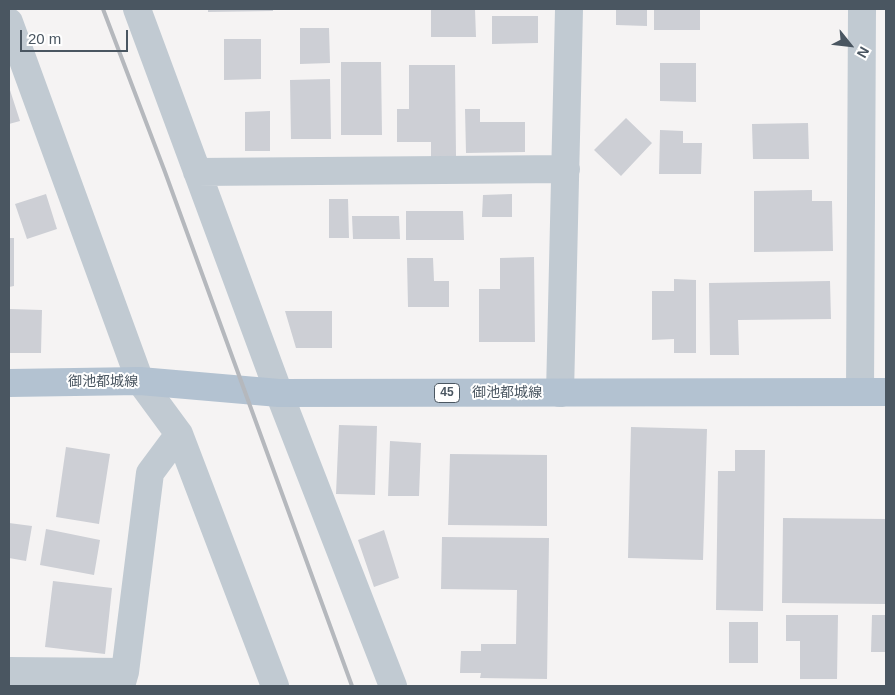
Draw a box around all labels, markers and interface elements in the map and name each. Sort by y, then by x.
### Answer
scale bar [22,20,130,52]
north arrow [825,20,875,70]
text: 20 m [28,30,61,47]
text: N [854,44,873,61]
street label: 御池都城線 [68,374,138,390]
road number: 45 [434,383,460,402]
street label: 御池都城線 [472,385,542,401]

